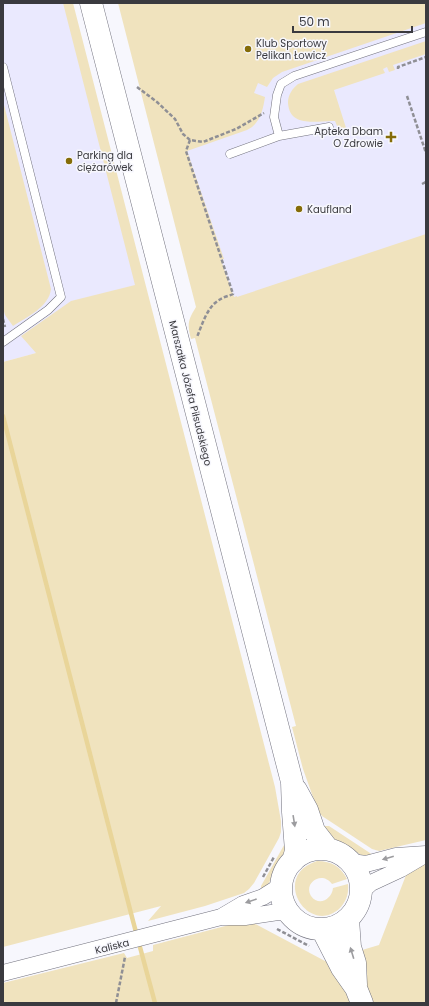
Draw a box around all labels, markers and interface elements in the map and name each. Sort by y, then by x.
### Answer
scale bar [293,8,412,34]
text: 50 m [299,13,330,30]
place label: Klub Sportowy Pelikan Łowicz [256,36,327,63]
marker: Klub Sportowy Pelikan Łowicz [243,44,253,54]
place label: Apteka Dbam O Zdrowie [314,124,383,151]
marker: Apteka Dbam O Zdrowie [386,132,396,142]
place label: Parking dla ciężarówek [77,148,134,175]
marker: Parking dla ciężarówek [64,156,74,166]
place label: Kaufland [307,202,352,217]
marker: Kaufland [294,204,304,214]
street label: Marszałka Józefa Piłsudskiego [165,319,216,467]
one-way arrow [291,815,297,827]
one-way arrow [382,855,394,861]
one-way arrow [245,898,257,904]
street label: Kaliska [93,935,131,958]
one-way arrow [349,947,355,959]

